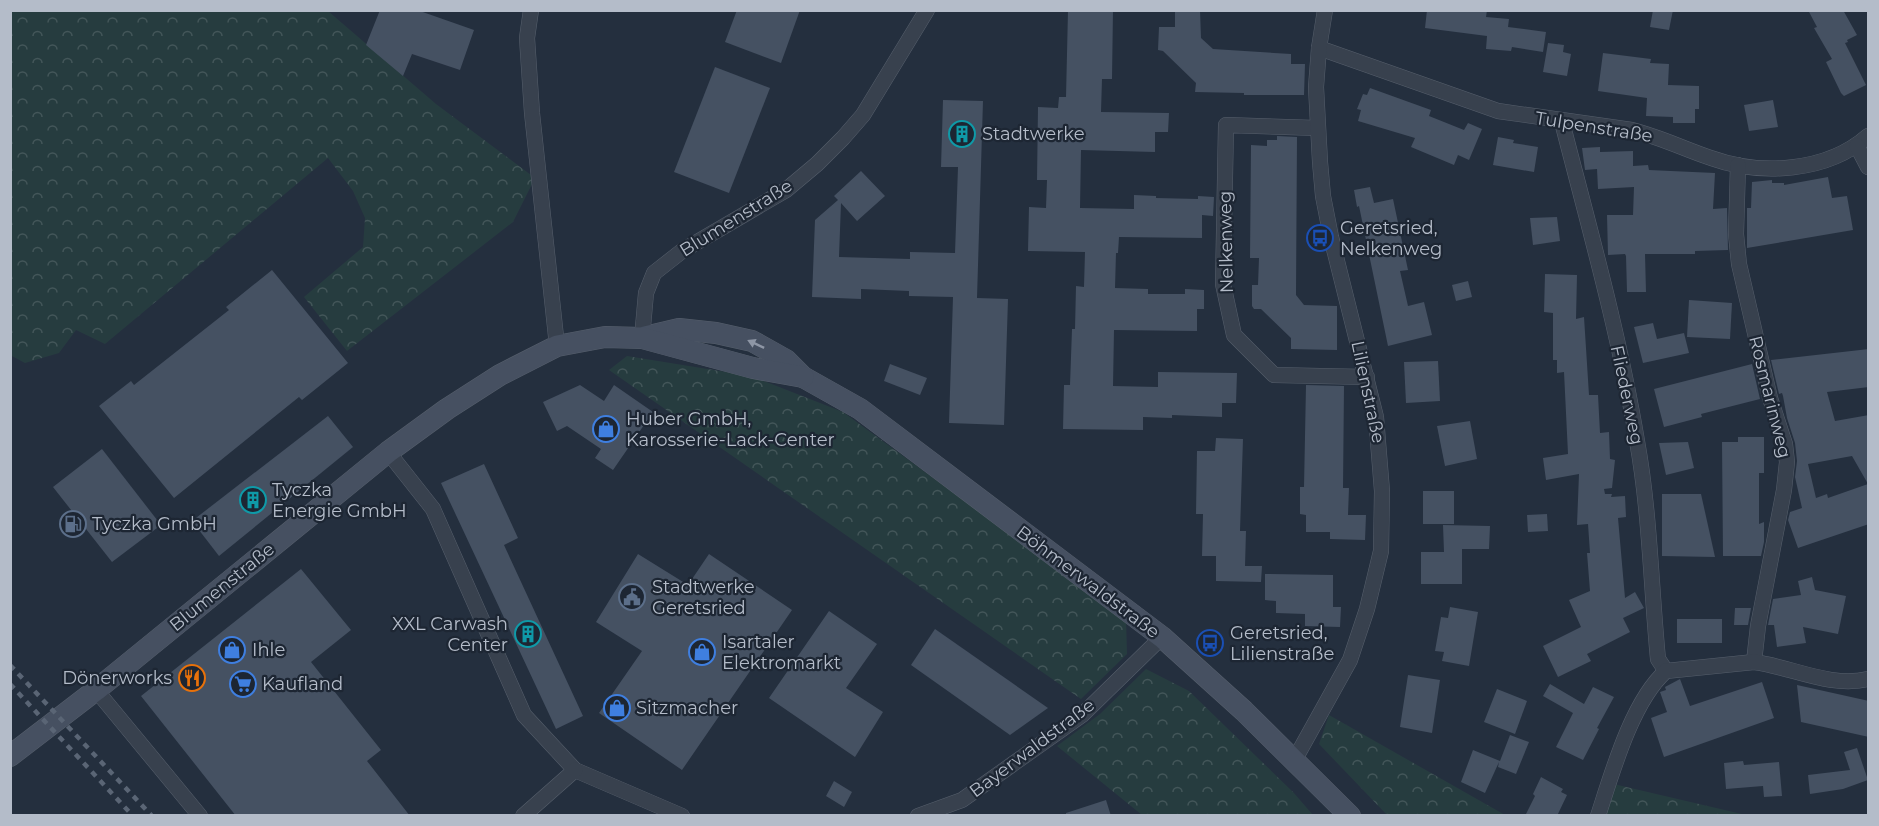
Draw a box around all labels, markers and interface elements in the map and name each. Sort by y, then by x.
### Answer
street label: Tulpenstraße [1534,107,1654,147]
building icon: Stadtwerke [947,119,977,149]
place label: Stadtwerke [982,123,1085,145]
street label: Blumenstraße [676,174,797,261]
street label: Nelkenweg [1214,191,1238,293]
place label: Geretsried, Nelkenweg [1340,217,1442,260]
bus stop icon: Geretsried, Nelkenweg [1305,223,1335,253]
street label: Rosmarinweg [1744,333,1796,461]
one-way arrow [747,339,765,349]
street label: Lilienstraße [1346,339,1390,445]
street label: Fliederweg [1606,343,1648,447]
place label: Huber GmbH, Karosserie-Lack-Center [626,408,835,451]
shop icon: Huber GmbH, Karosserie-Lack-Center [591,414,621,444]
place label: Tyczka Energie GmbH [272,479,407,522]
building icon: Tyczka Energie GmbH [238,485,268,515]
fuel station icon: Tyczka GmbH [58,509,88,539]
place label: Tyczka GmbH [92,513,217,535]
street label: Böhmerwaldstraße [1012,521,1164,643]
street label: Blumenstraße [165,538,279,636]
place label: Stadtwerke Geretsried [652,576,755,619]
public building icon: Stadtwerke Geretsried [617,582,647,612]
place label: XXL Carwash Center [392,613,508,656]
building icon: XXL Carwash Center [513,619,543,649]
place label: Geretsried, Lilienstraße [1230,622,1334,665]
bus stop icon: Geretsried, Lilienstraße [1195,628,1225,658]
place label: Isartaler Elektromarkt [722,631,841,674]
shop icon: Ihle [217,635,247,665]
shop icon: Isartaler Elektromarkt [687,637,717,667]
place label: Ihle [252,639,285,661]
restaurant icon: Dönerworks [177,663,207,693]
place label: Dönerworks [62,667,172,689]
supermarket icon: Kaufland [228,669,258,699]
place label: Kaufland [262,673,343,695]
shop icon: Sitzmacher [602,693,632,723]
street label: Bayerwaldstraße [965,694,1099,802]
place label: Sitzmacher [636,697,738,719]

